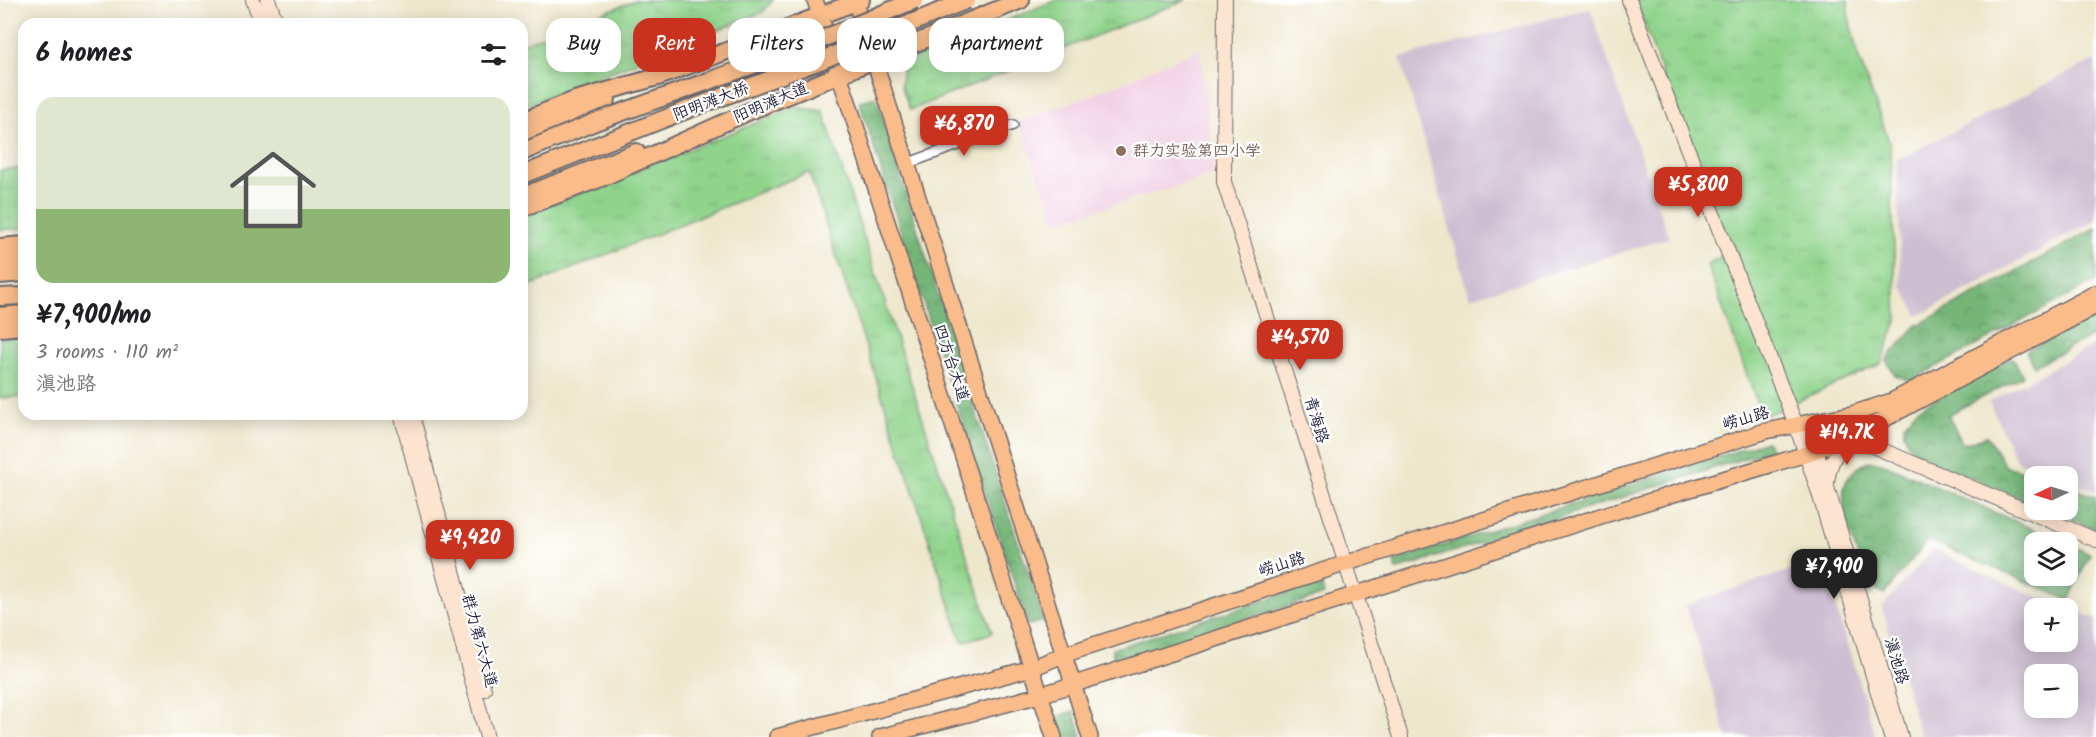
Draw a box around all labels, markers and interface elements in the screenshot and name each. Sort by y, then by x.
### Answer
chip: Buy [546,18,621,72]
chip: Rent [633,18,716,72]
chip: Filters [728,18,825,72]
chip: New [837,18,917,72]
chip: Apartment [929,18,1064,72]
text: 6 homes [36,33,133,75]
icon: filters [477,38,510,71]
street label: 阳明滩大桥 [669,76,753,128]
street label: 阳明滩大道 [729,76,813,130]
pin: ¥6,870 [915,106,1013,157]
text: ¥6,870 [934,109,994,141]
icon: home [219,136,327,244]
place label: 群力实验第四小学 [1133,139,1261,164]
marker: 群力实验第四小学 [1114,144,1128,158]
pin: ¥5,800 [1649,167,1747,218]
text: ¥5,800 [1668,170,1728,202]
text: ¥7,900/mo [36,295,151,337]
pin: ¥4,570 [1251,320,1349,371]
street label: 四方台大道 [927,321,975,405]
text: ¥4,570 [1271,323,1329,355]
text: 3 rooms · 110 m² [36,337,178,369]
text: 滇池路 [36,369,96,401]
street label: 青海路 [1297,393,1335,447]
street label: 崂山路 [1719,400,1773,438]
pin: ¥14.7K [1798,415,1896,466]
text: ¥14.7K [1819,418,1875,450]
north arrow [2024,466,2078,520]
map controls [2024,466,2078,718]
pin: ¥9,420 [421,520,519,571]
text: ¥9,420 [440,523,500,555]
button: layers [2024,532,2078,586]
street label: 崂山路 [1255,546,1309,584]
pin: ¥7,900 [1785,549,1883,600]
text: ¥7,900 [1805,552,1863,584]
street label: 群力第六大道 [455,591,503,691]
button: + [2024,598,2078,652]
street label: 滇池路 [1877,634,1915,688]
button: − [2024,664,2078,718]

